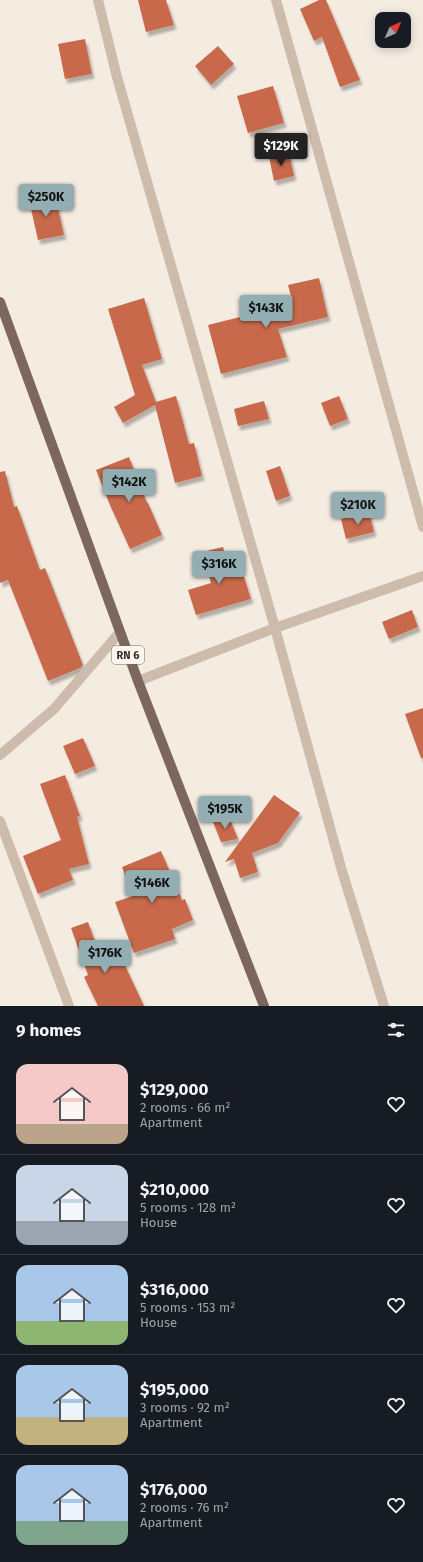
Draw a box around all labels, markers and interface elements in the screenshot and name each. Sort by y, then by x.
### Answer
north arrow [375,12,411,48]
map controls [375,12,411,48]
pin: $129K [253,133,309,167]
text: $129K [264,138,298,153]
pin: $250K [18,184,74,218]
text: $250K [28,189,64,204]
pin: $143K [238,295,294,329]
text: $143K [249,300,283,315]
pin: $142K [101,469,157,503]
text: $142K [112,474,146,489]
pin: $210K [330,492,386,526]
text: $210K [340,497,376,512]
pin: $316K [191,551,247,585]
text: $316K [201,556,237,571]
road number: RN 6 [112,646,144,664]
pin: $195K [197,796,253,830]
text: $195K [207,801,243,816]
pin: $146K [124,870,180,904]
text: $146K [134,875,170,890]
pin: $176K [77,940,133,974]
text: $176K [88,945,122,960]
icon: filters [385,1019,407,1041]
text: 9 homes [16,1020,81,1041]
text: $129,000 [140,1079,208,1100]
icon: home [48,1080,96,1128]
icon: heart [385,1093,407,1115]
text: 2 rooms · 66 m² [140,1100,231,1115]
text: Apartment [140,1115,202,1130]
text: $210,000 [140,1179,209,1200]
icon: home [48,1181,96,1229]
icon: heart [385,1194,407,1216]
text: 5 rooms · 128 m² [140,1200,236,1215]
text: House [140,1215,177,1230]
text: $316,000 [140,1279,209,1300]
icon: home [48,1281,96,1329]
icon: heart [385,1294,407,1316]
text: 5 rooms · 153 m² [140,1300,235,1315]
text: House [140,1315,177,1330]
text: $195,000 [140,1379,209,1400]
icon: home [48,1381,96,1429]
icon: heart [385,1394,407,1416]
text: 3 rooms · 92 m² [140,1400,230,1415]
text: Apartment [140,1415,202,1430]
text: $176,000 [140,1479,208,1500]
icon: home [48,1481,96,1529]
icon: heart [385,1494,407,1516]
text: 2 rooms · 76 m² [140,1500,229,1515]
text: Apartment [140,1515,202,1530]

